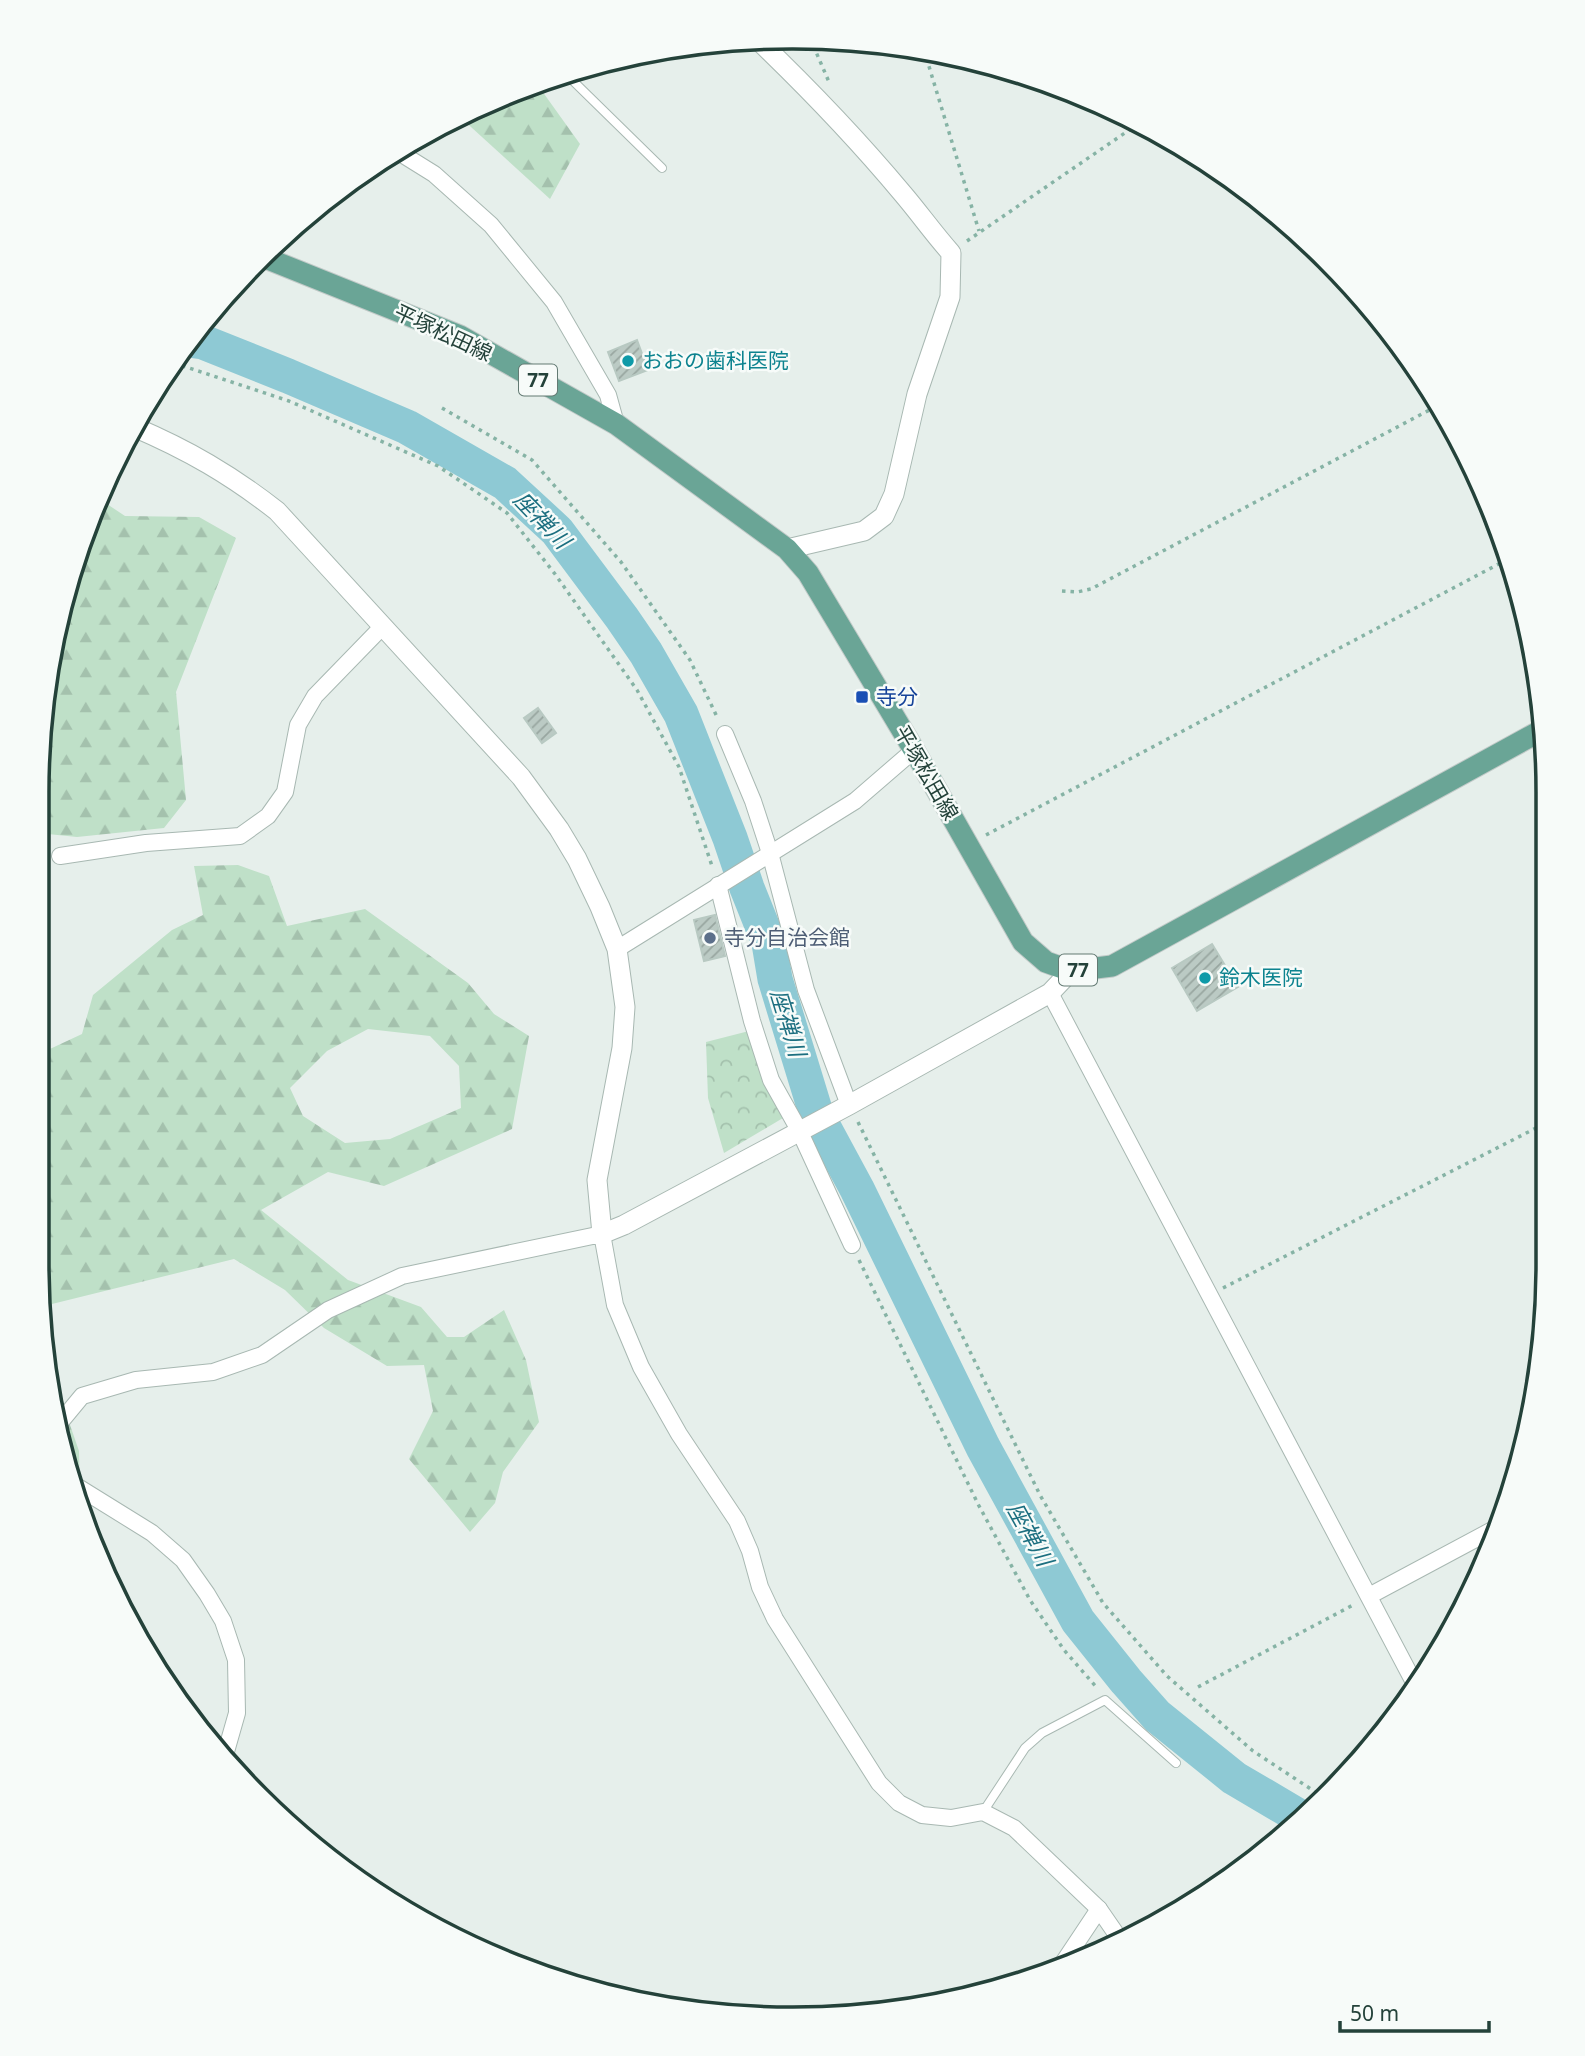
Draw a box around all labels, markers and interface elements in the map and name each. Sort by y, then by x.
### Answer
street label: 平塚松田線 [390,297,497,367]
place label: おおの歯科医院 [642,346,789,374]
marker: おおの歯科医院 [620,353,636,369]
road number: 77 [519,364,557,396]
water label: 座禅川 [507,483,580,557]
place label: 寺分 [876,682,918,710]
marker: 寺分 [854,689,870,705]
street label: 平塚松田線 [888,720,965,825]
place label: 寺分自治会館 [724,923,850,951]
marker: 寺分自治会館 [702,930,718,946]
road number: 77 [1059,954,1097,986]
place label: 鈴木医院 [1219,963,1303,991]
marker: 鈴木医院 [1197,970,1213,986]
water label: 座禅川 [764,985,815,1063]
water label: 座禅川 [1000,1496,1063,1574]
scale bar [1340,1990,1489,2034]
text: 50 m [1350,1999,1399,2027]

